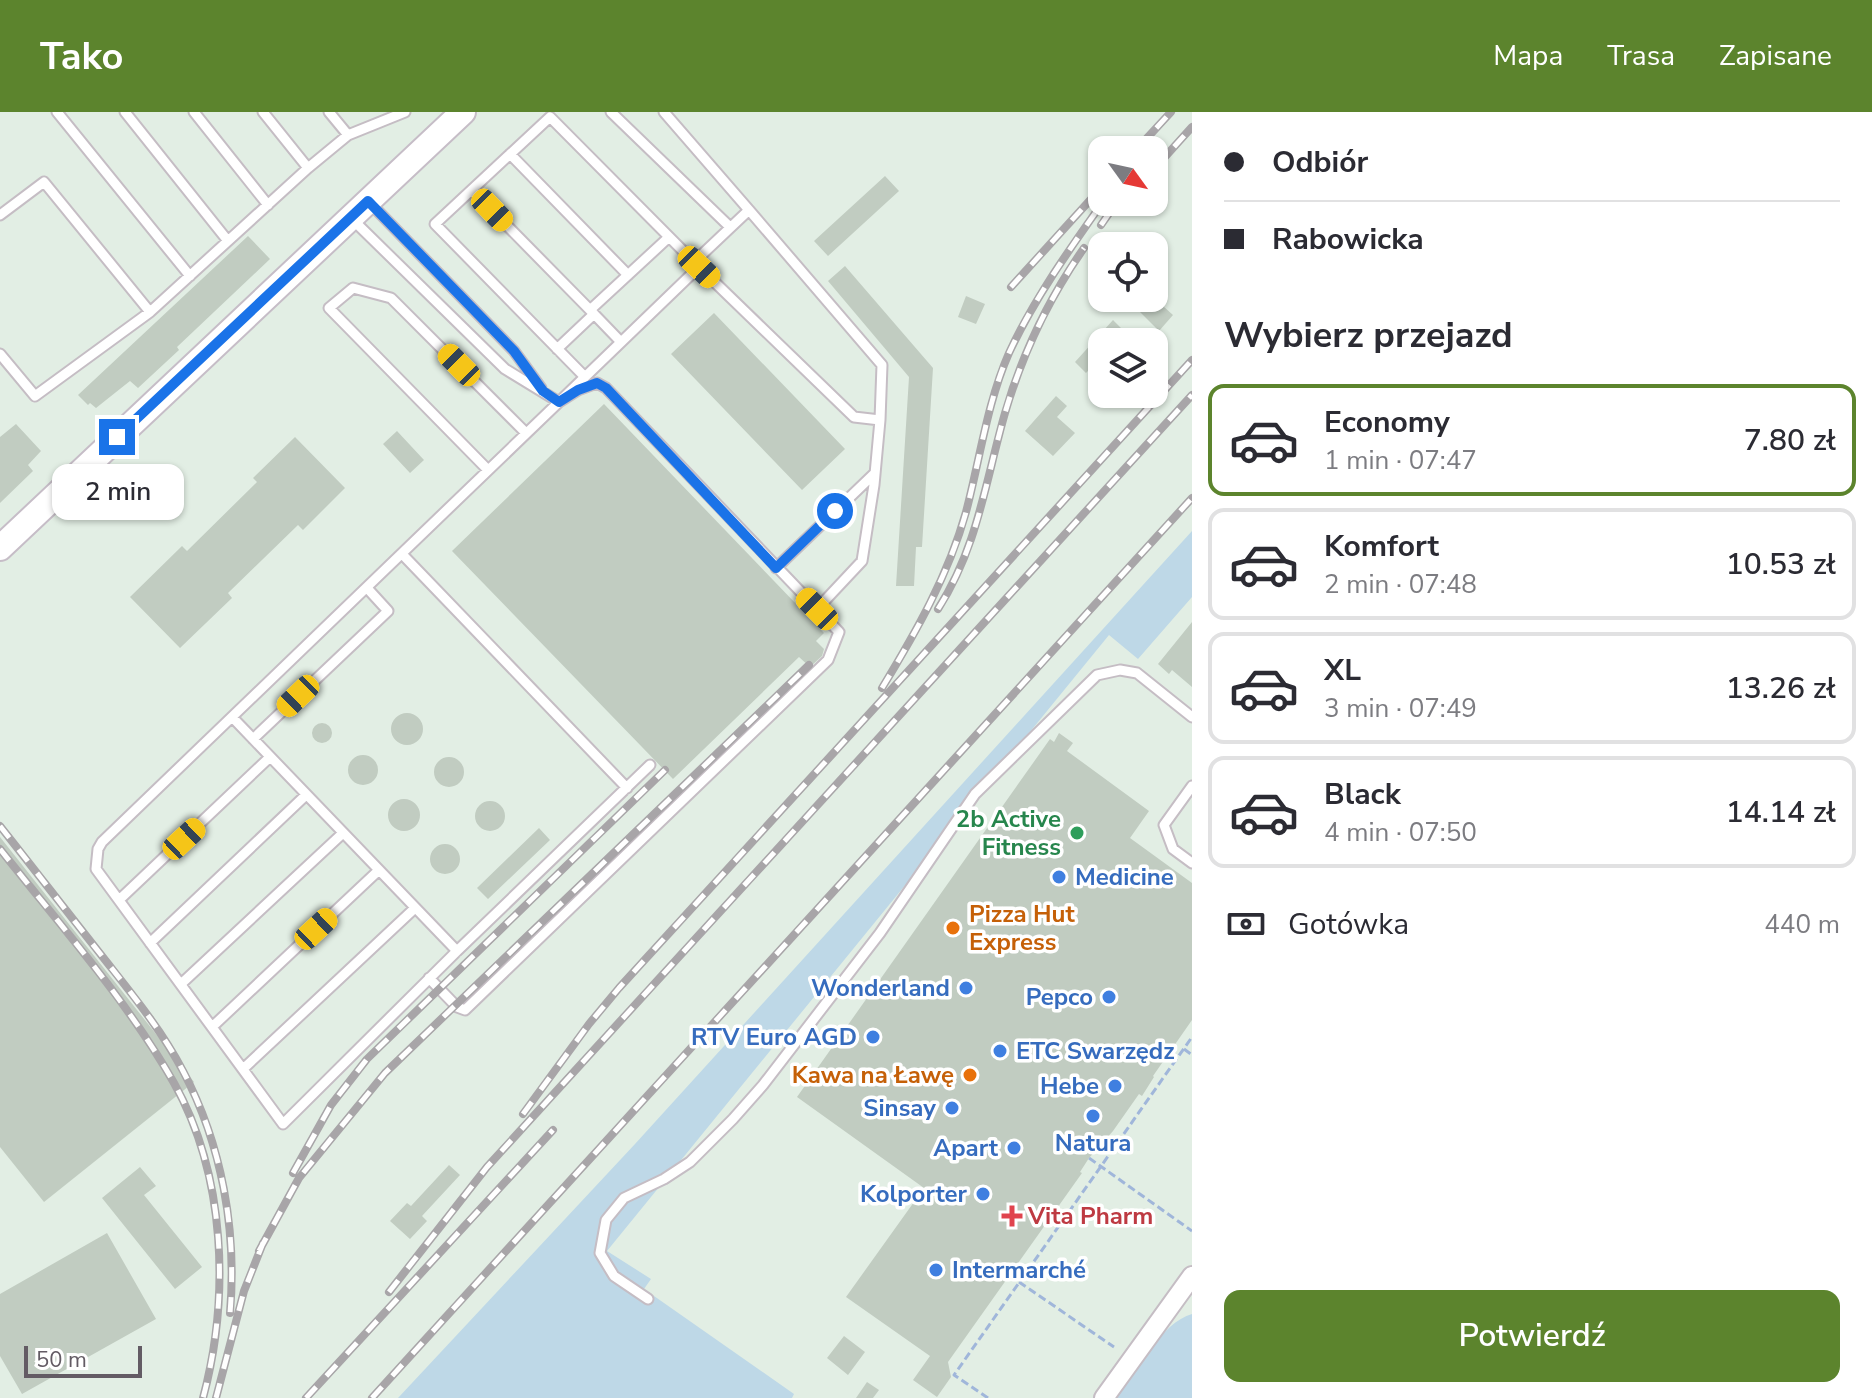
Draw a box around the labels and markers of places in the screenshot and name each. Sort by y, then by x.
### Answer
place label: 2b Active Fitness [956,803,1061,863]
marker: 2b Active Fitness [1068,824,1086,842]
place label: Medicine [1075,861,1174,893]
marker: Medicine [1050,868,1068,886]
place label: Pizza Hut Express [969,898,1075,958]
marker: Pizza Hut Express [944,919,962,937]
place label: Wonderland [811,972,950,1004]
marker: Wonderland [957,979,975,997]
place label: Pepco [1026,981,1093,1013]
marker: Pepco [1100,988,1118,1006]
place label: RTV Euro AGD [691,1021,857,1053]
marker: RTV Euro AGD [864,1028,882,1046]
place label: ETC Swarzędz [1016,1035,1175,1067]
marker: ETC Swarzędz [991,1042,1009,1060]
place label: Kawa na Ławę [792,1059,954,1091]
marker: Kawa na Ławę [961,1066,979,1084]
place label: Hebe [1040,1070,1099,1102]
marker: Hebe [1106,1077,1124,1095]
place label: Sinsay [863,1092,936,1124]
marker: Sinsay [943,1099,961,1117]
marker: Natura [1084,1107,1102,1125]
place label: Natura [1055,1127,1131,1159]
place label: Apart [933,1132,999,1164]
marker: Apart [1005,1139,1023,1157]
place label: Kolporter [860,1178,968,1210]
marker: Kolporter [974,1185,992,1203]
place label: Vita Pharm [1027,1200,1153,1232]
marker: Vita Pharm [1003,1207,1021,1225]
place label: Intermarché [952,1254,1086,1286]
marker: Intermarché [927,1261,945,1279]

